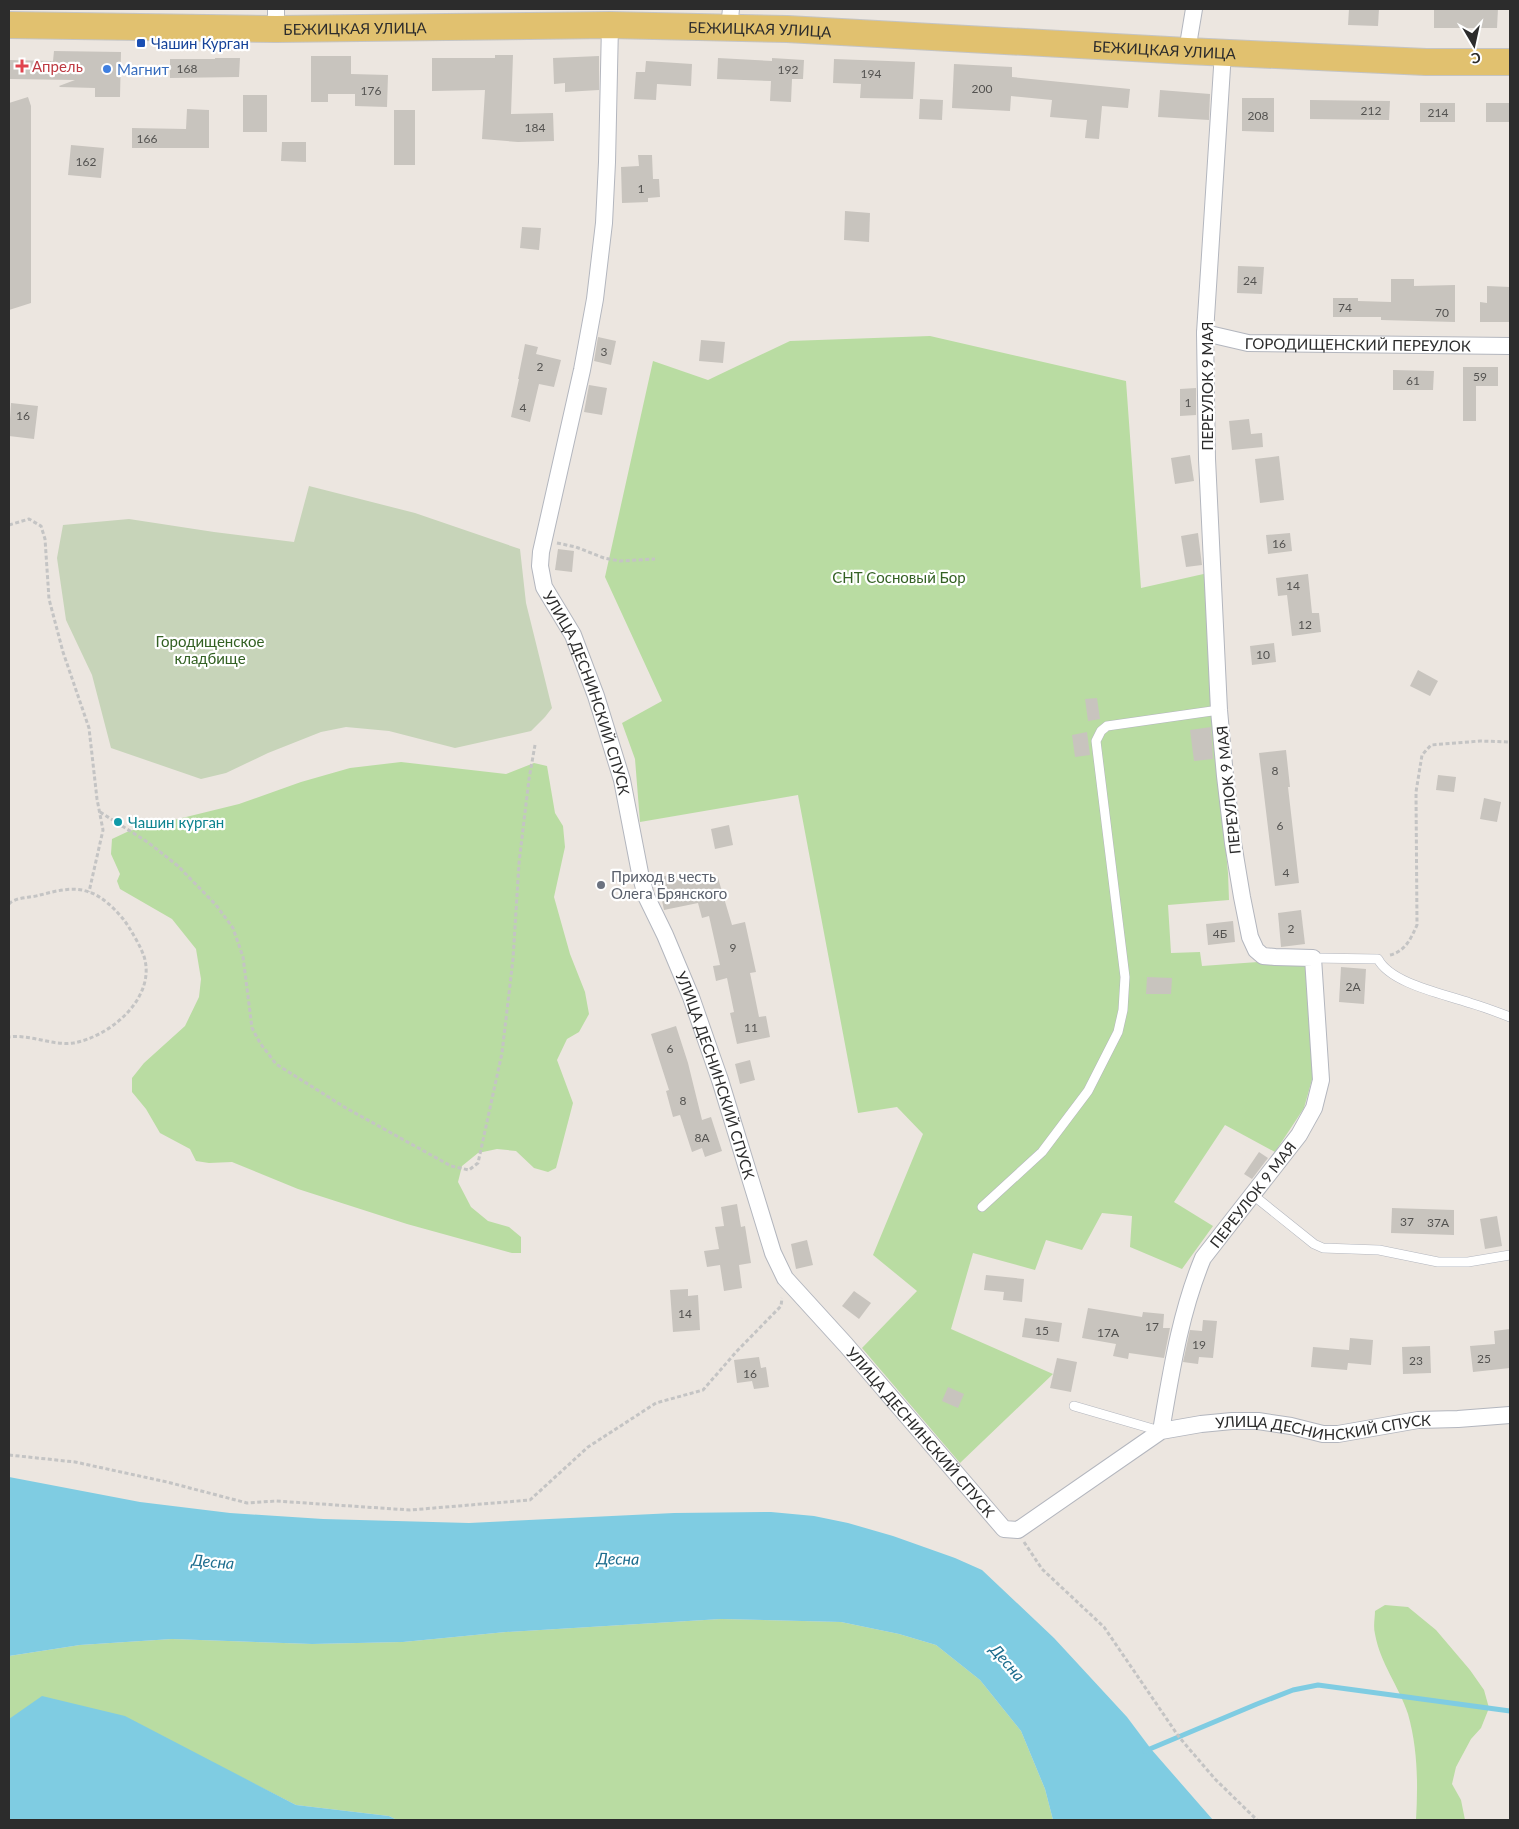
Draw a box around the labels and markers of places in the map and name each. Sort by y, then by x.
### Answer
place label: Чашин Курган [151,34,249,52]
marker: Чашин Курган [135,37,147,49]
place label: Апрель [32,57,83,75]
marker: Апрель [16,60,28,72]
place label: Магнит [117,60,169,78]
marker: Магнит [101,63,113,75]
place label: Чашин курган [128,813,224,831]
marker: Чашин курган [112,816,124,828]
place label: Приход в честь Олега Брянского [611,867,727,902]
marker: Приход в честь Олега Брянского [595,879,607,891]

